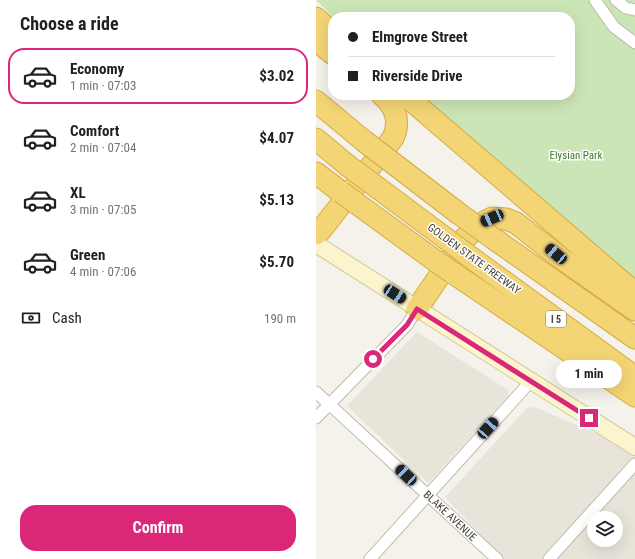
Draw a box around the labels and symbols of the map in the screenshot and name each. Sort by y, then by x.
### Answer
park label: Elysian Park [550,149,602,162]
car [479,208,505,228]
street label: GOLDEN STATE FREEWAY [425,221,523,297]
car [543,242,569,266]
car [382,282,408,306]
road number: I 5 [546,311,566,327]
route start [364,350,382,368]
callout: 1 min [556,360,622,388]
route end [580,409,598,427]
car [476,415,500,441]
car [393,462,419,488]
street label: BLAKE AVENUE [421,488,480,544]

